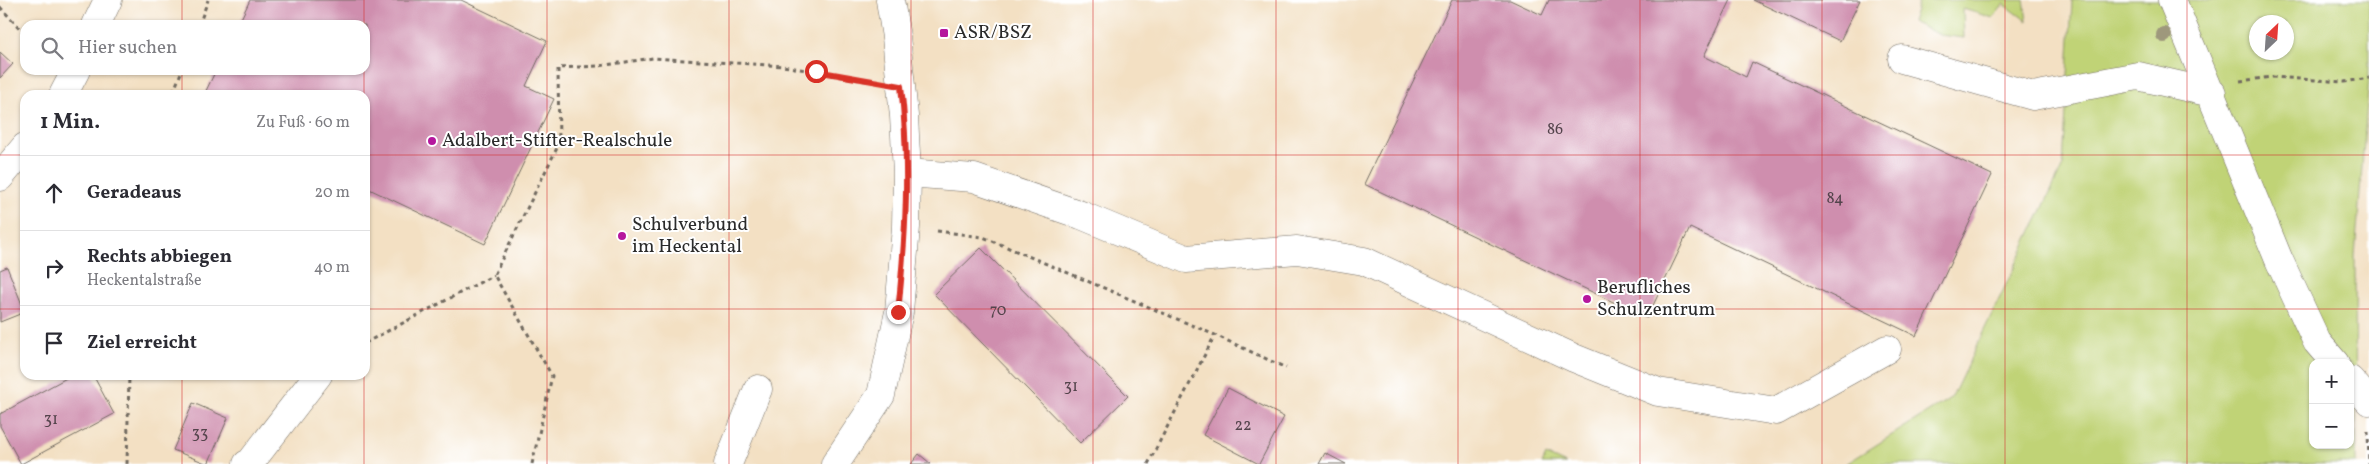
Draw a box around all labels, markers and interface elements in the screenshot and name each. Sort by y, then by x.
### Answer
north arrow [2249,15,2294,60]
search box [20,20,370,75]
place label: ASR/BSZ [954,20,1032,46]
marker: ASR/BSZ [938,27,950,39]
icon: search [38,34,66,62]
text: Hier suchen [78,35,177,61]
route start [805,60,828,83]
text: 1 Min. [40,108,100,137]
text: Zu Fuß · 60 m [256,112,350,134]
house number: 86 [1547,119,1563,141]
place label: Adalbert-Stifter-Realschule [442,128,672,154]
marker: Adalbert-Stifter-Realschule [426,135,438,147]
icon: ahead [40,179,68,207]
text: Geradeaus [87,180,182,206]
text: 20 m [315,182,350,204]
house number: 84 [1826,188,1844,210]
place label: Schulverbund im Heckental [632,212,748,260]
marker: Schulverbund im Heckental [616,230,628,242]
text: Rechts abbiegen [87,244,232,270]
icon: right [40,254,68,282]
text: 40 m [314,257,350,279]
text: Heckentalstraße [87,270,202,292]
place label: Berufliches Schulzentrum [1597,275,1715,323]
marker: Berufliches Schulzentrum [1581,293,1593,305]
house number: 70 [990,300,1006,322]
route end [887,301,910,324]
icon: arrive [40,329,68,357]
text: Ziel erreicht [87,330,197,356]
map controls [2309,359,2354,449]
button: + [2309,359,2354,404]
house number: 31 [1064,376,1078,398]
button: − [2309,404,2354,449]
house number: 31 [44,409,58,431]
house number: 22 [1234,415,1252,437]
house number: 33 [192,423,208,445]

